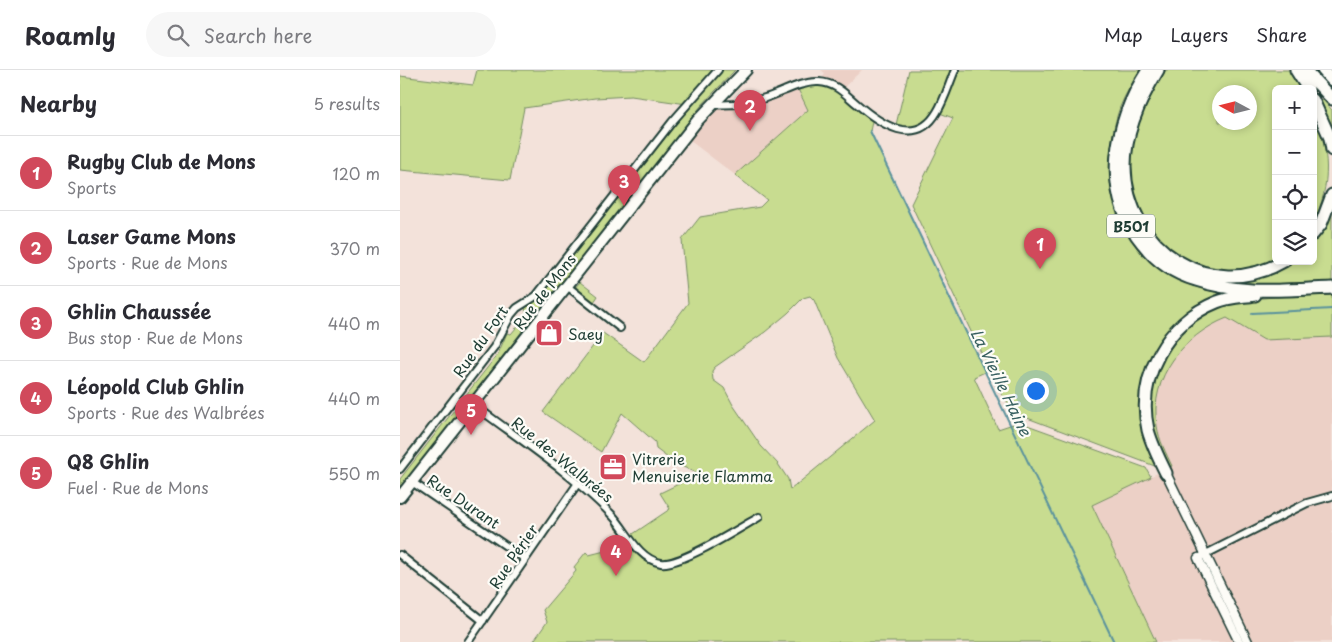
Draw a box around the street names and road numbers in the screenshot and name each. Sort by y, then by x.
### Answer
road number: B501 [1107,214,1155,238]
street label: Rue de Mons [507,248,581,334]
street label: Rue du Fort [447,300,513,382]
street label: Rue des Walbrées [507,411,619,507]
street label: Rue Durant [423,468,505,534]
street label: Rue Périer [483,519,543,593]

